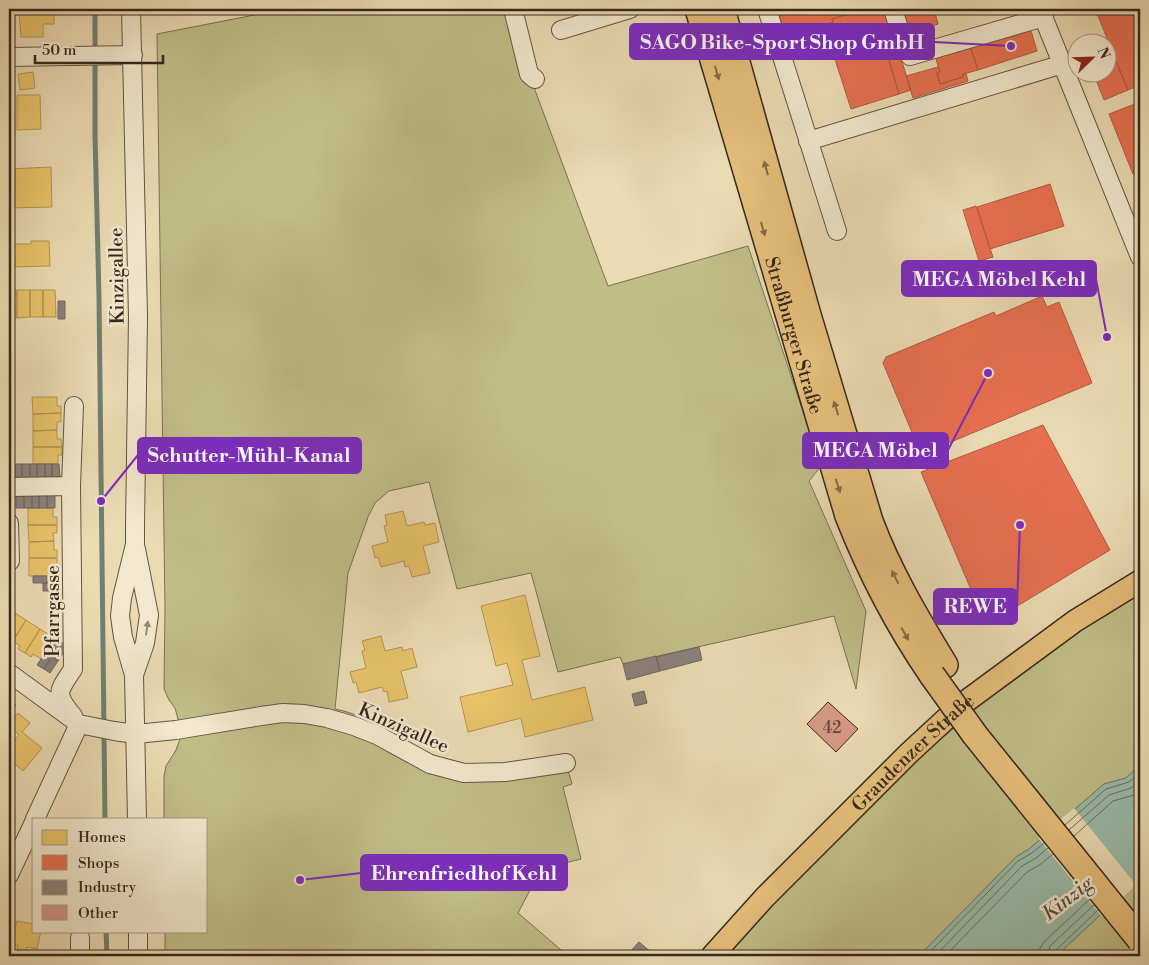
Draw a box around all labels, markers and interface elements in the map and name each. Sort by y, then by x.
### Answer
callout: SAGO Bike-Sport Shop GmbH [630,24,934,59]
text: SAGO Bike-Sport Shop GmbH [640,31,925,56]
scale bar [35,32,162,64]
north arrow [1066,32,1116,82]
text: 50 m [42,41,76,60]
text: N [1093,45,1113,62]
one-way arrow [714,66,722,81]
one-way arrow [762,160,770,175]
one-way arrow [760,222,768,237]
street label: Kinzigallee [104,227,130,325]
street label: Straßburger Straße [759,254,828,417]
callout: MEGA Möbel Kehl [902,261,1096,296]
text: MEGA Möbel Kehl [912,268,1086,293]
one-way arrow [831,400,839,415]
callout: MEGA Möbel [803,433,948,468]
callout: Schutter-Mühl-Kanal [138,438,361,473]
text: MEGA Möbel [812,439,938,464]
text: Schutter-Mühl-Kanal [148,444,351,469]
one-way arrow [835,479,843,494]
street label: Pfarrgasse [41,565,65,657]
one-way arrow [891,570,899,584]
callout: REWE [934,589,1017,624]
text: REWE [943,595,1007,620]
one-way arrow [143,620,151,636]
one-way arrow [901,626,909,641]
street label: Graudenzer Straße [846,689,979,817]
street label: Kinzigallee [355,697,453,759]
house number: 42 [823,718,841,738]
legend [32,818,208,932]
text: Homes [78,828,126,847]
text: Shops [78,854,119,873]
callout: Ehrenfriedhof Kehl [361,855,567,890]
text: Ehrenfriedhof Kehl [371,862,557,887]
water label: Kinzig [1037,870,1100,927]
text: Industry [78,878,137,897]
text: Other [78,904,119,923]

